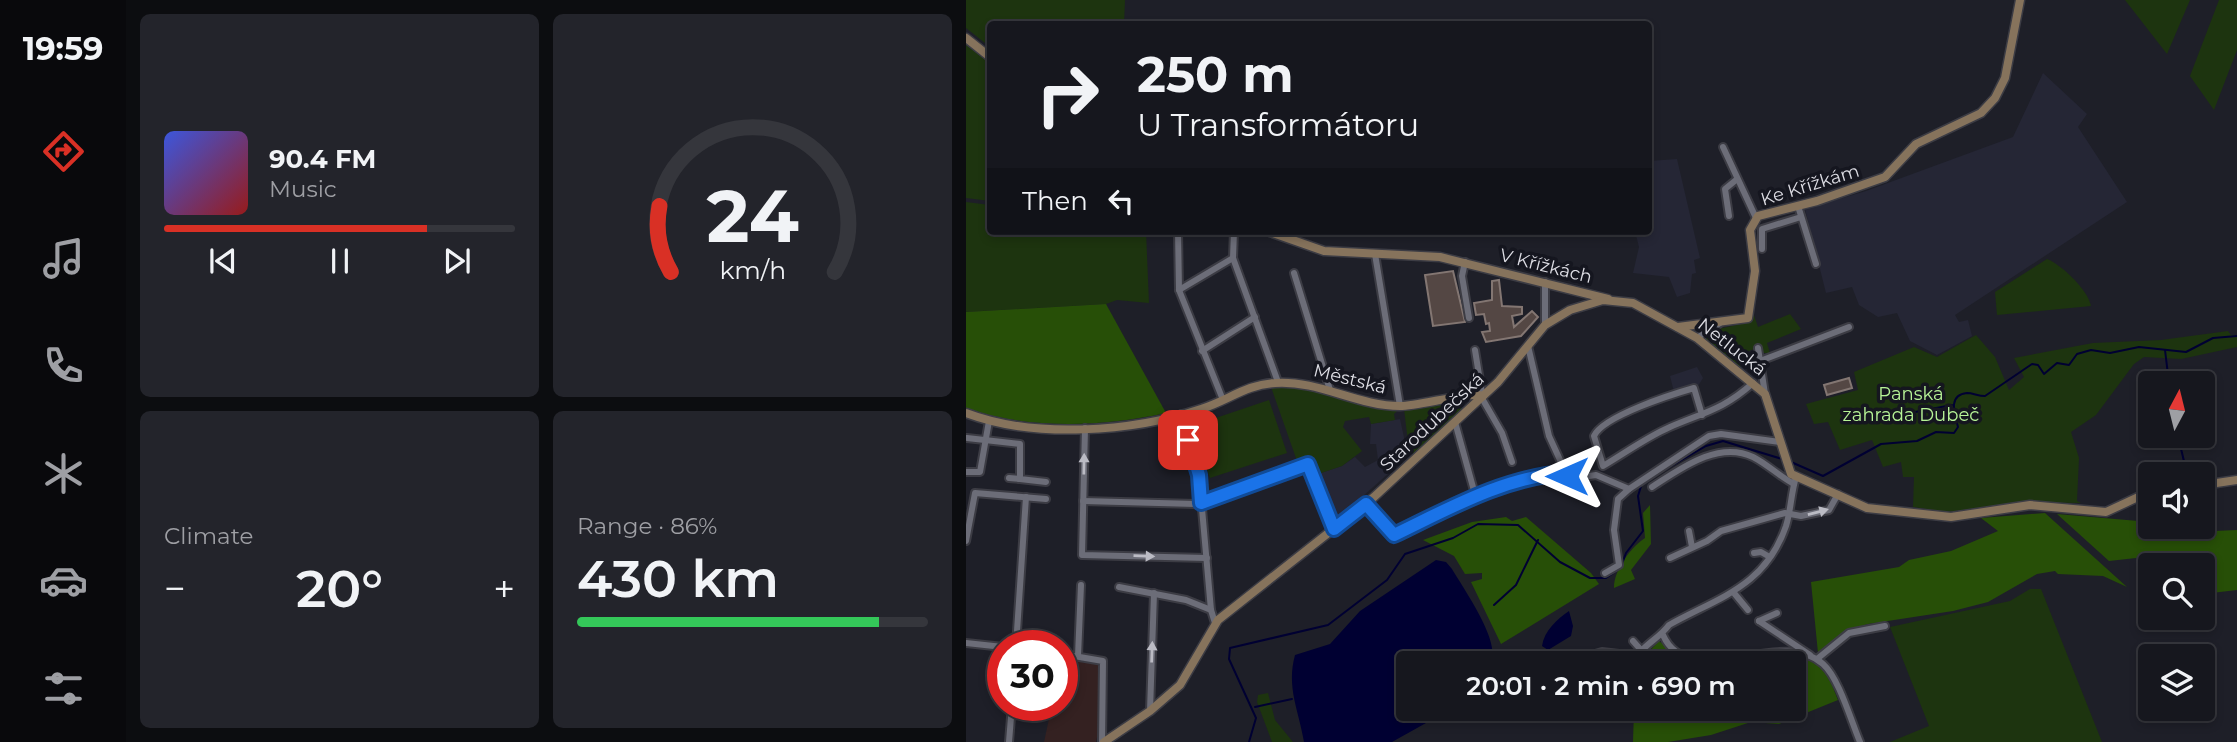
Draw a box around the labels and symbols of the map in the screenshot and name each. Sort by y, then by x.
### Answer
street label: Ke Křížkám [1758,160,1862,210]
street label: V Křížkách [1498,244,1594,288]
street label: Netlucká [1693,313,1771,381]
street label: Městská [1311,359,1389,399]
street label: Starodubečská [1375,368,1489,476]
north arrow [2138,371,2216,448]
park label: Panská zahrada Dubeč [1843,383,1979,426]
pin [1158,410,1218,470]
position arrow [1530,439,1604,513]
one-way arrow [1078,453,1090,475]
one-way arrow [1807,506,1829,517]
one-way arrow [1133,551,1155,562]
speed limit sign: 30 [987,630,1078,721]
one-way arrow [1146,641,1158,663]

